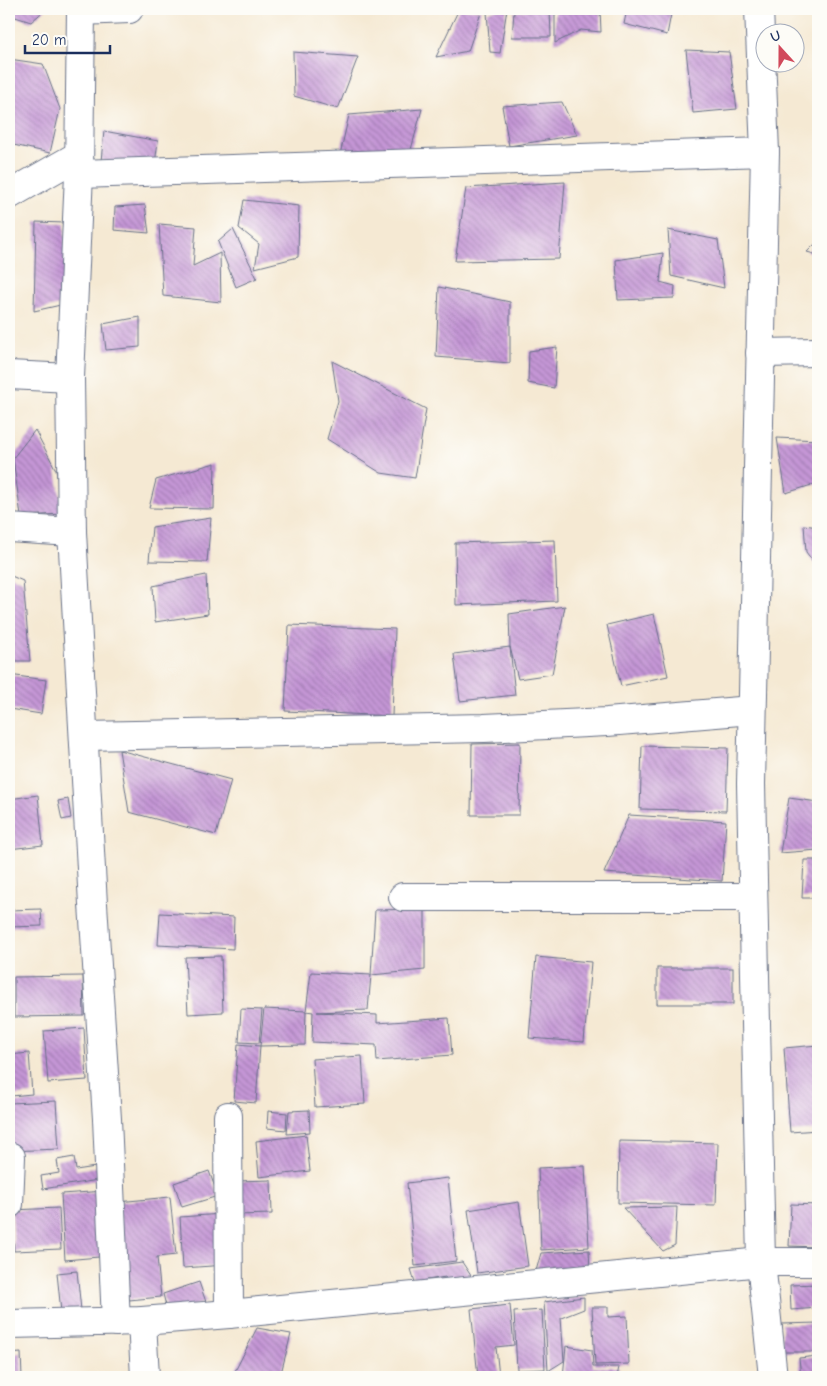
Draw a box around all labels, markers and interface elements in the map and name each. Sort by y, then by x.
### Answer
scale bar [25,22,110,54]
north arrow [754,22,804,72]
text: U [768,27,783,46]
text: 20 m [32,31,66,49]

